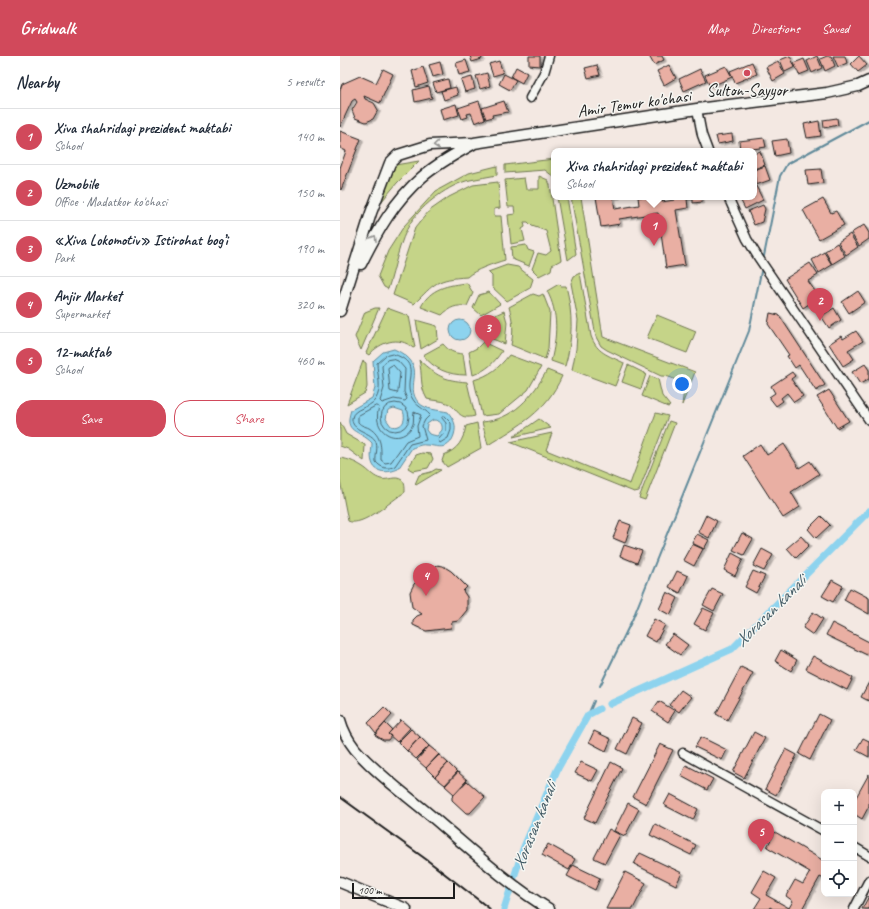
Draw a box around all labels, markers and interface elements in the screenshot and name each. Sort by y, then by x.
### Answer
text: Gridwalk [20,16,76,40]
text: Map [708,20,729,37]
text: Directions [751,20,800,37]
text: Saved [822,20,849,37]
marker: Sulton-Sayyor [742,68,752,78]
text: Nearby [16,72,59,93]
text: 5 results [286,74,324,90]
place label: Sulton-Sayyor [707,80,789,101]
street label: Amir Temur ko'chasi [576,85,694,122]
text: Xiva shahridagi prezident maktabi [54,119,230,138]
text: 1 [26,129,32,145]
text: 140 m [296,129,324,145]
text: School [54,138,82,154]
one-way arrow [432,140,439,149]
popup [551,148,757,200]
text: Xiva shahridagi prezident maktabi [566,157,742,176]
text: Uzmobile [54,175,98,194]
text: School [566,176,594,192]
text: 2 [26,185,32,201]
text: 150 m [296,185,324,201]
text: Office · Madatkor ko'chasi [54,194,167,210]
pin: 1 [641,213,667,246]
text: «Xiva Lokomotiv» Istirohat bog’i [54,231,228,250]
one-way arrow [370,235,377,242]
text: 3 [26,241,32,257]
text: 190 m [296,241,324,257]
text: Park [54,250,75,266]
text: Anjir Market [54,287,122,306]
pin: 2 [807,288,833,321]
text: 4 [26,297,32,313]
text: 320 m [296,297,324,313]
text: Supermarket [54,306,109,322]
pin: 3 [475,315,501,348]
text: 12-maktab [54,343,111,362]
text: 5 [26,353,32,369]
text: 460 m [296,353,324,369]
text: School [54,362,82,378]
your location [672,374,692,394]
button: Save [16,400,166,437]
button: Share [174,400,324,437]
pin: 4 [413,563,439,596]
water label: Xorasan kanali [730,568,813,651]
water label: Xorasan kanali [507,775,563,873]
map controls [821,789,857,897]
button: + [821,789,857,825]
pin: 5 [748,819,774,852]
button: − [821,825,857,861]
button: locate [821,861,857,897]
scale bar [352,881,455,900]
text: 100 m [358,883,382,897]

